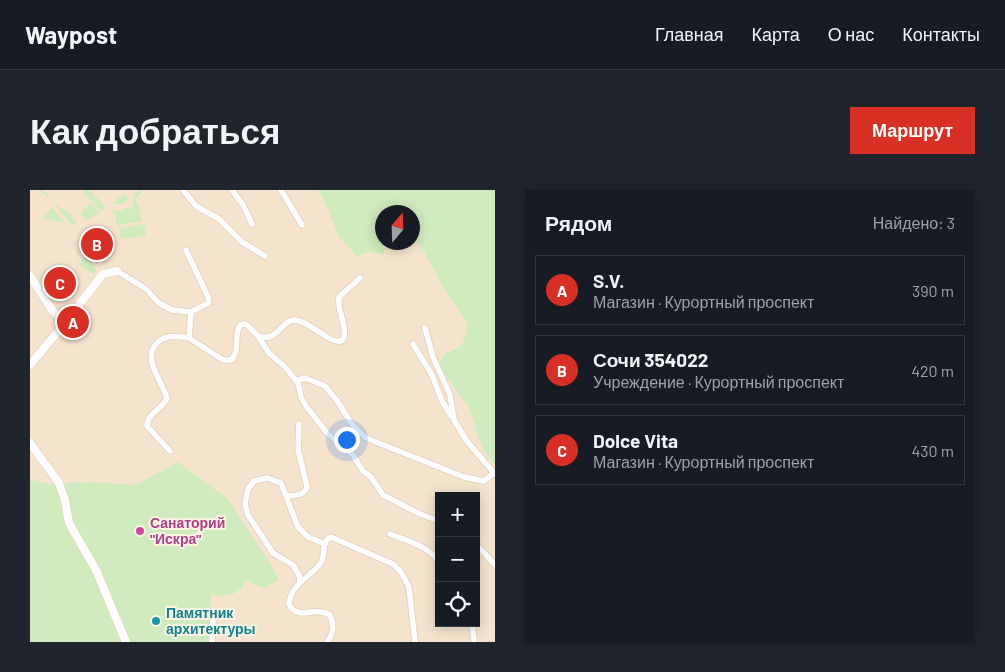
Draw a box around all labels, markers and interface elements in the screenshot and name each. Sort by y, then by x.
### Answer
text: Waypost [25,20,117,49]
text: Главная [655,23,724,45]
text: Карта [752,23,800,45]
text: О нас [828,23,874,45]
text: Контакты [902,23,980,45]
button: Маршрут [850,107,975,154]
text: Как добраться [30,109,280,151]
north arrow [375,205,420,250]
text: Рядом [545,210,612,235]
text: Найдено: 3 [873,213,955,232]
pin: B [81,225,113,263]
pin: C [44,264,76,302]
text: S.V. [593,269,624,292]
text: A [557,281,567,300]
text: 390 m [912,281,954,300]
text: Магазин · Курортный проспект [593,292,814,311]
pin: A [57,303,89,341]
text: Сочи 354022 [593,348,708,371]
text: B [557,361,567,380]
text: 420 m [911,361,954,380]
text: Учреждение · Курортный проспект [593,372,844,391]
your location [334,427,360,453]
text: Dolce Vita [593,429,678,452]
text: C [557,441,567,460]
text: 430 m [911,441,954,460]
text: Магазин · Курортный проспект [593,452,814,471]
map controls [435,492,480,627]
button: + [435,492,480,537]
place label: Санаторий "Искра" [150,514,225,547]
marker: Санаторий "Искра" [134,525,146,537]
button: − [435,537,480,582]
button: locate [435,582,480,627]
place label: Памятник архитектуры [166,604,256,637]
marker: Памятник архитектуры [150,615,162,627]

